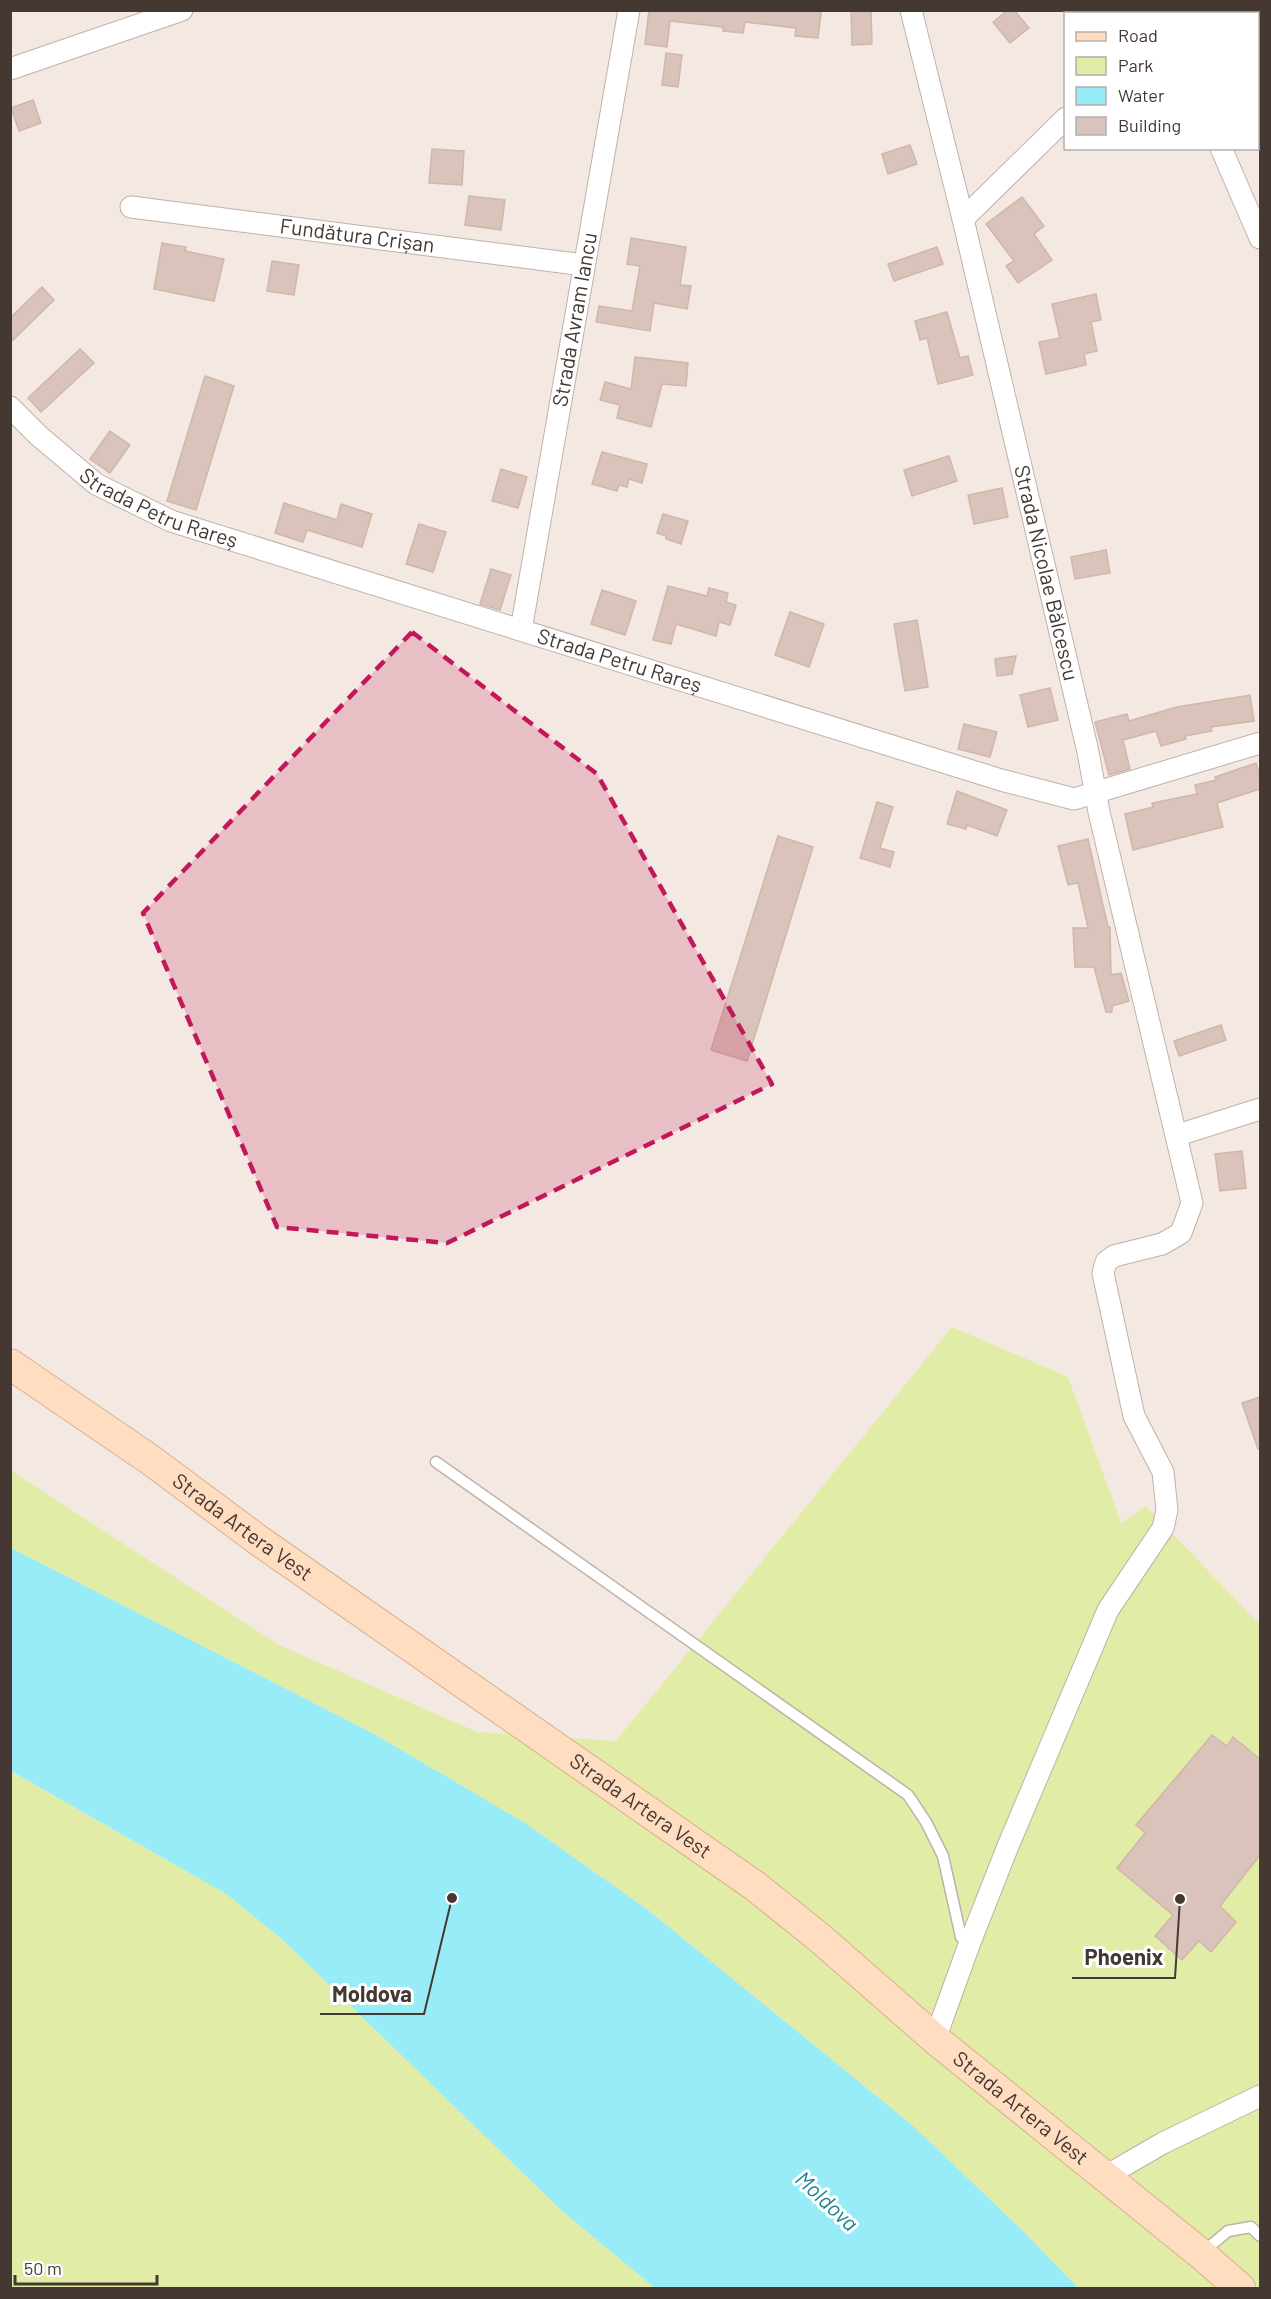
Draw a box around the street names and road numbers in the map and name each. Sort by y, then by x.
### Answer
street label: Fundătura Crișan [279,212,436,257]
street label: Strada Avram Iancu [546,230,601,408]
street label: Strada Petru Rareș [75,462,241,552]
street label: Strada Nicolae Bălcescu [1010,463,1085,683]
street label: Strada Petru Rareș [535,622,705,697]
street label: Strada Artera Vest [168,1467,318,1585]
street label: Strada Artera Vest [566,1747,717,1863]
street label: Strada Artera Vest [949,2045,1094,2169]

